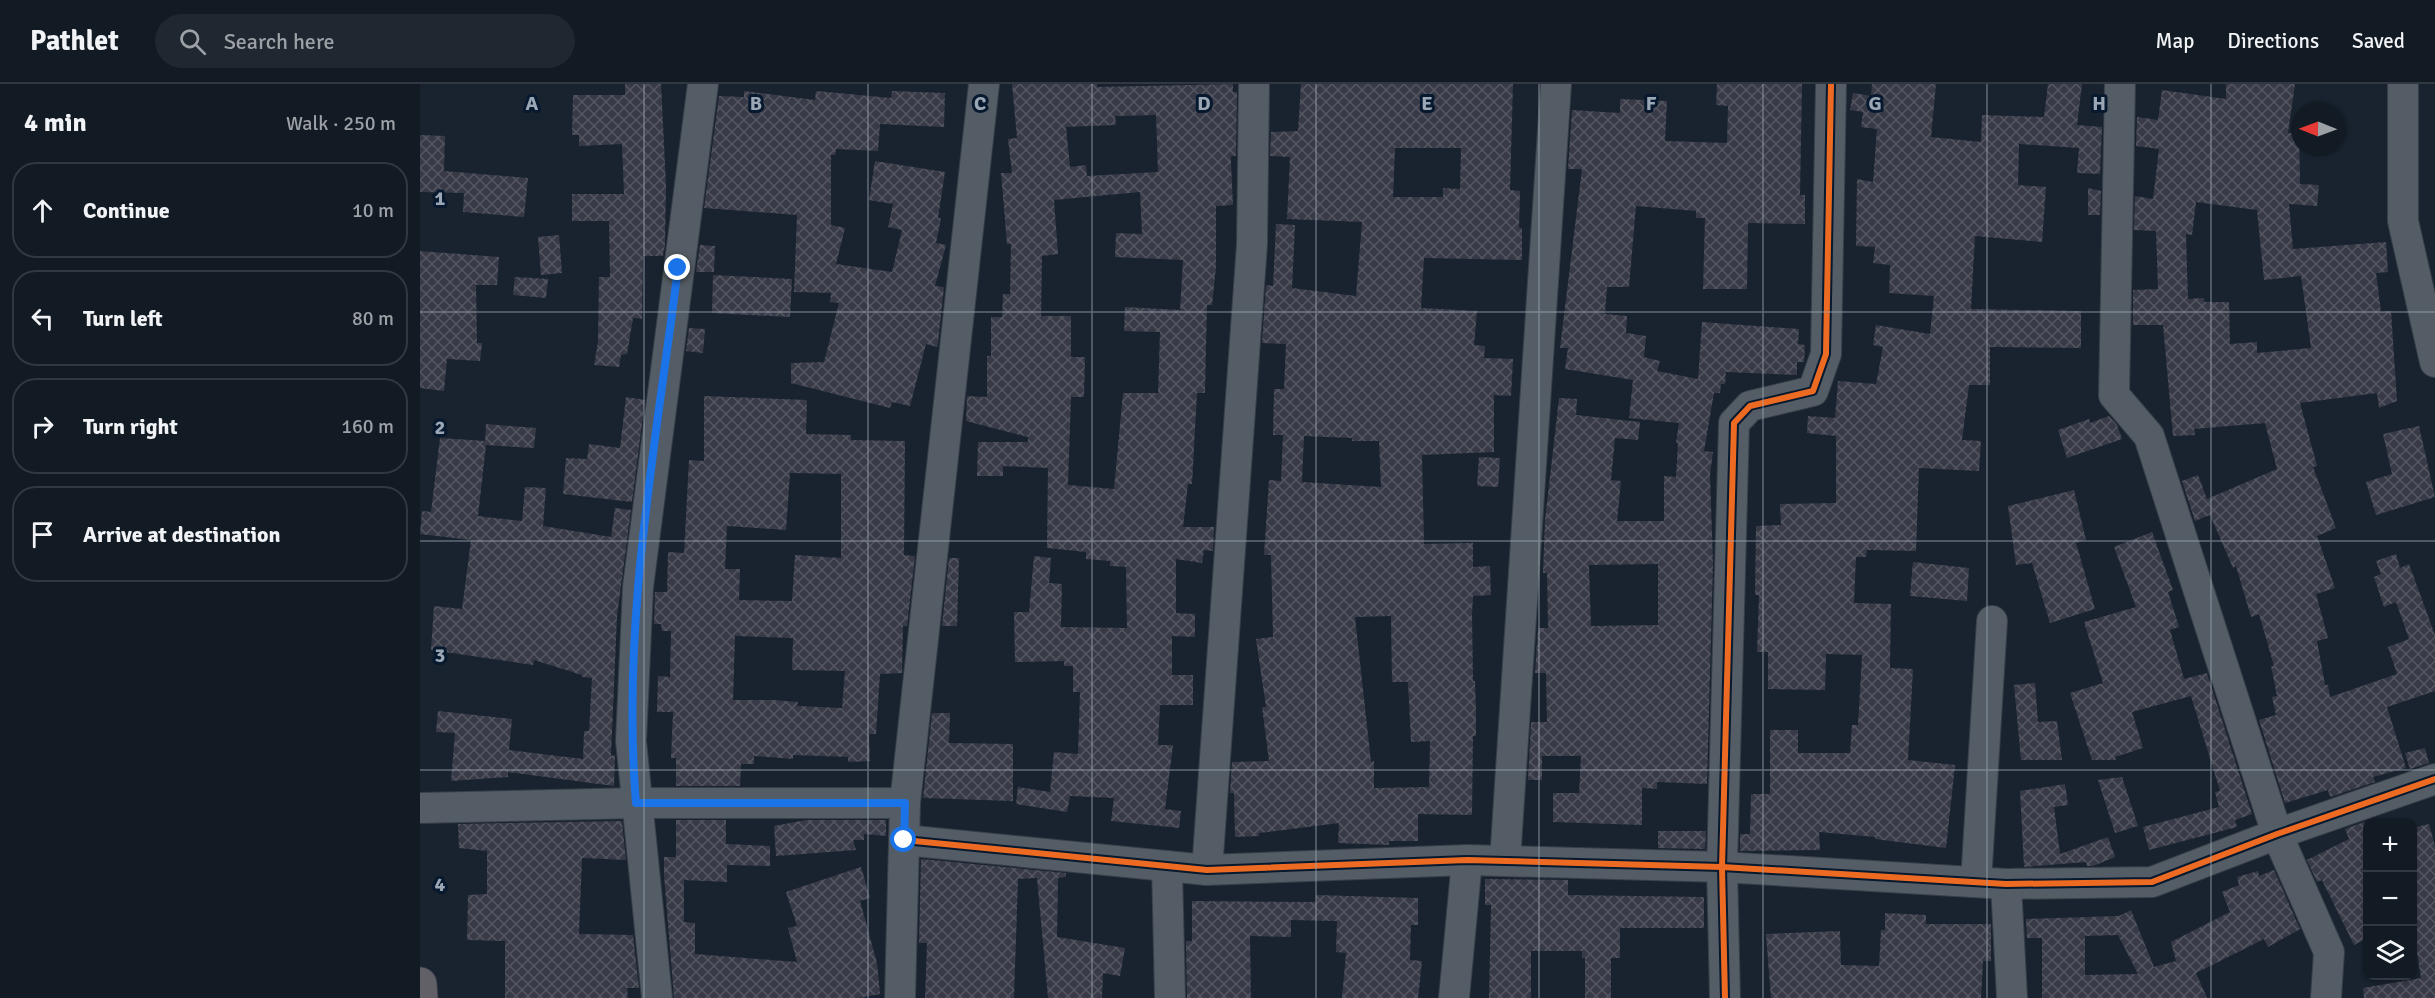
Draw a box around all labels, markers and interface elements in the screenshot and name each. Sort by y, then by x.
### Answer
search box [155,14,575,68]
text: Pathlet [30,24,119,58]
icon: search [176,25,209,58]
text: Search here [224,28,335,55]
text: Map [2156,28,2194,54]
text: Directions [2227,28,2319,54]
text: Saved [2352,28,2405,54]
text: A [526,91,539,116]
text: B [750,91,762,116]
text: C [974,91,986,116]
text: D [1197,91,1211,116]
text: E [1421,91,1433,116]
text: F [1646,91,1657,116]
text: G [1868,91,1882,116]
text: H [2092,91,2106,116]
north arrow [2291,102,2345,156]
text: 4 min [24,107,87,139]
text: Walk · 250 m [286,111,396,136]
text: 1 [435,186,446,211]
icon: ahead [26,194,59,227]
text: Continue [83,197,170,224]
text: 10 m [352,198,394,223]
route end [664,254,690,280]
icon: left [26,302,59,335]
text: Turn left [83,305,163,332]
text: 80 m [352,306,394,331]
icon: right [26,410,59,443]
text: Turn right [83,413,178,440]
text: 160 m [341,414,394,439]
text: 2 [435,415,445,440]
icon: arrive [26,518,59,551]
text: Arrive at destination [83,521,280,548]
text: 3 [435,643,445,668]
map controls [2363,818,2417,980]
button: + [2363,818,2417,872]
route start [890,826,916,852]
text: 4 [435,872,446,897]
button: − [2363,872,2417,926]
button: layers [2363,926,2417,980]

